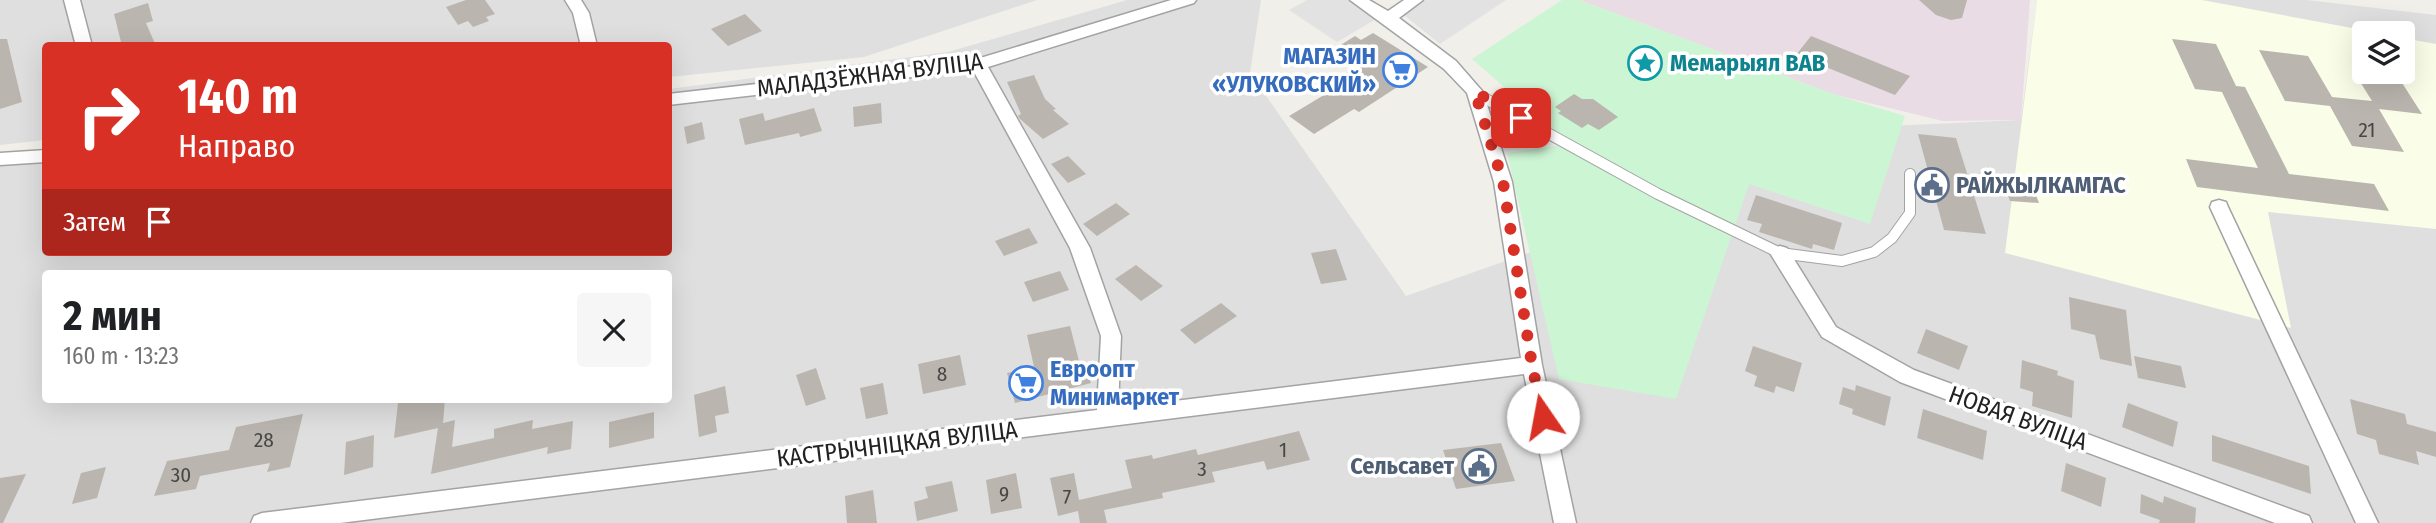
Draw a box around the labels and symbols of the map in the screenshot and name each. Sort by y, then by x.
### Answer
place label: МАГАЗИН «УЛУКОВСКИЙ» [1212,42,1376,98]
place icon: Мемарыял ВАВ [1626,44,1664,82]
street label: МАЛАДЗЁЖНАЯ ВУЛІЦА [755,47,985,103]
place label: Мемарыял ВАВ [1670,49,1825,77]
supermarket icon: МАГАЗИН «УЛУКОВСКИЙ» [1381,51,1419,89]
pin [1491,88,1551,148]
house number: 21 [2359,117,2376,143]
public building icon: РАЙЖЫЛКАМГАС [1913,166,1951,204]
place label: РАЙЖЫЛКАМГАС [1956,171,2126,199]
place label: Евроопт Минимаркет [1050,355,1180,411]
house number: 8 [937,361,947,387]
supermarket icon: Евроопт Минимаркет [1007,364,1045,402]
position arrow [1506,380,1580,454]
street label: НОВАЯ ВУЛІЦА [1945,380,2091,456]
street label: КАСТРЫЧНІЦКАЯ ВУЛІЦА [775,415,1019,473]
house number: 28 [254,427,274,453]
house number: 1 [1279,437,1287,463]
public building icon: Сельсавет [1460,447,1498,485]
place label: Сельсавет [1350,452,1455,480]
house number: 3 [1197,456,1207,482]
house number: 30 [171,462,191,488]
house number: 9 [999,481,1009,507]
house number: 7 [1063,484,1071,510]

